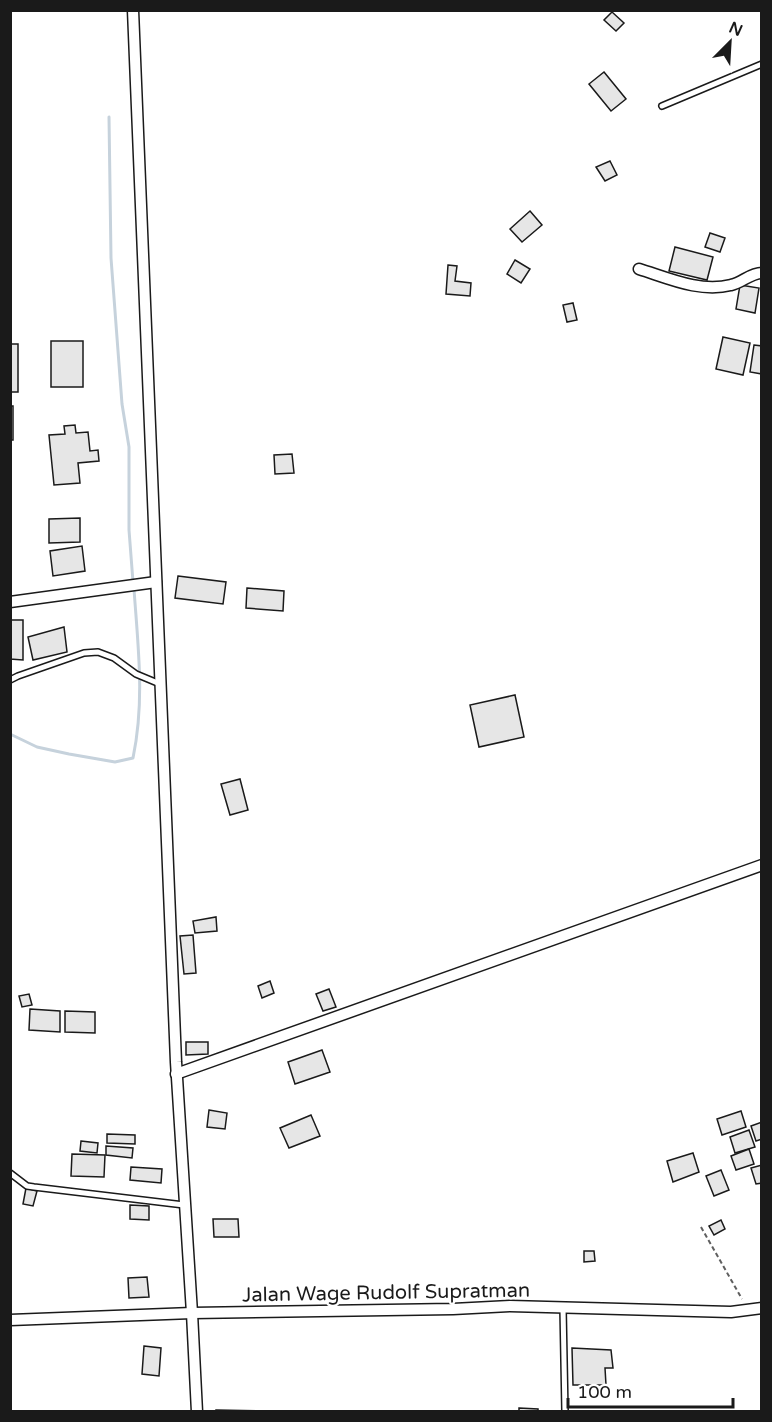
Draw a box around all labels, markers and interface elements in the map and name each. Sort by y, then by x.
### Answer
north arrow [700,12,760,72]
text: N [726,17,746,41]
street label: Jalan Wage Rudolf Supratman [242,1278,530,1308]
scale bar [568,1371,733,1409]
text: 100 m [577,1381,632,1403]

